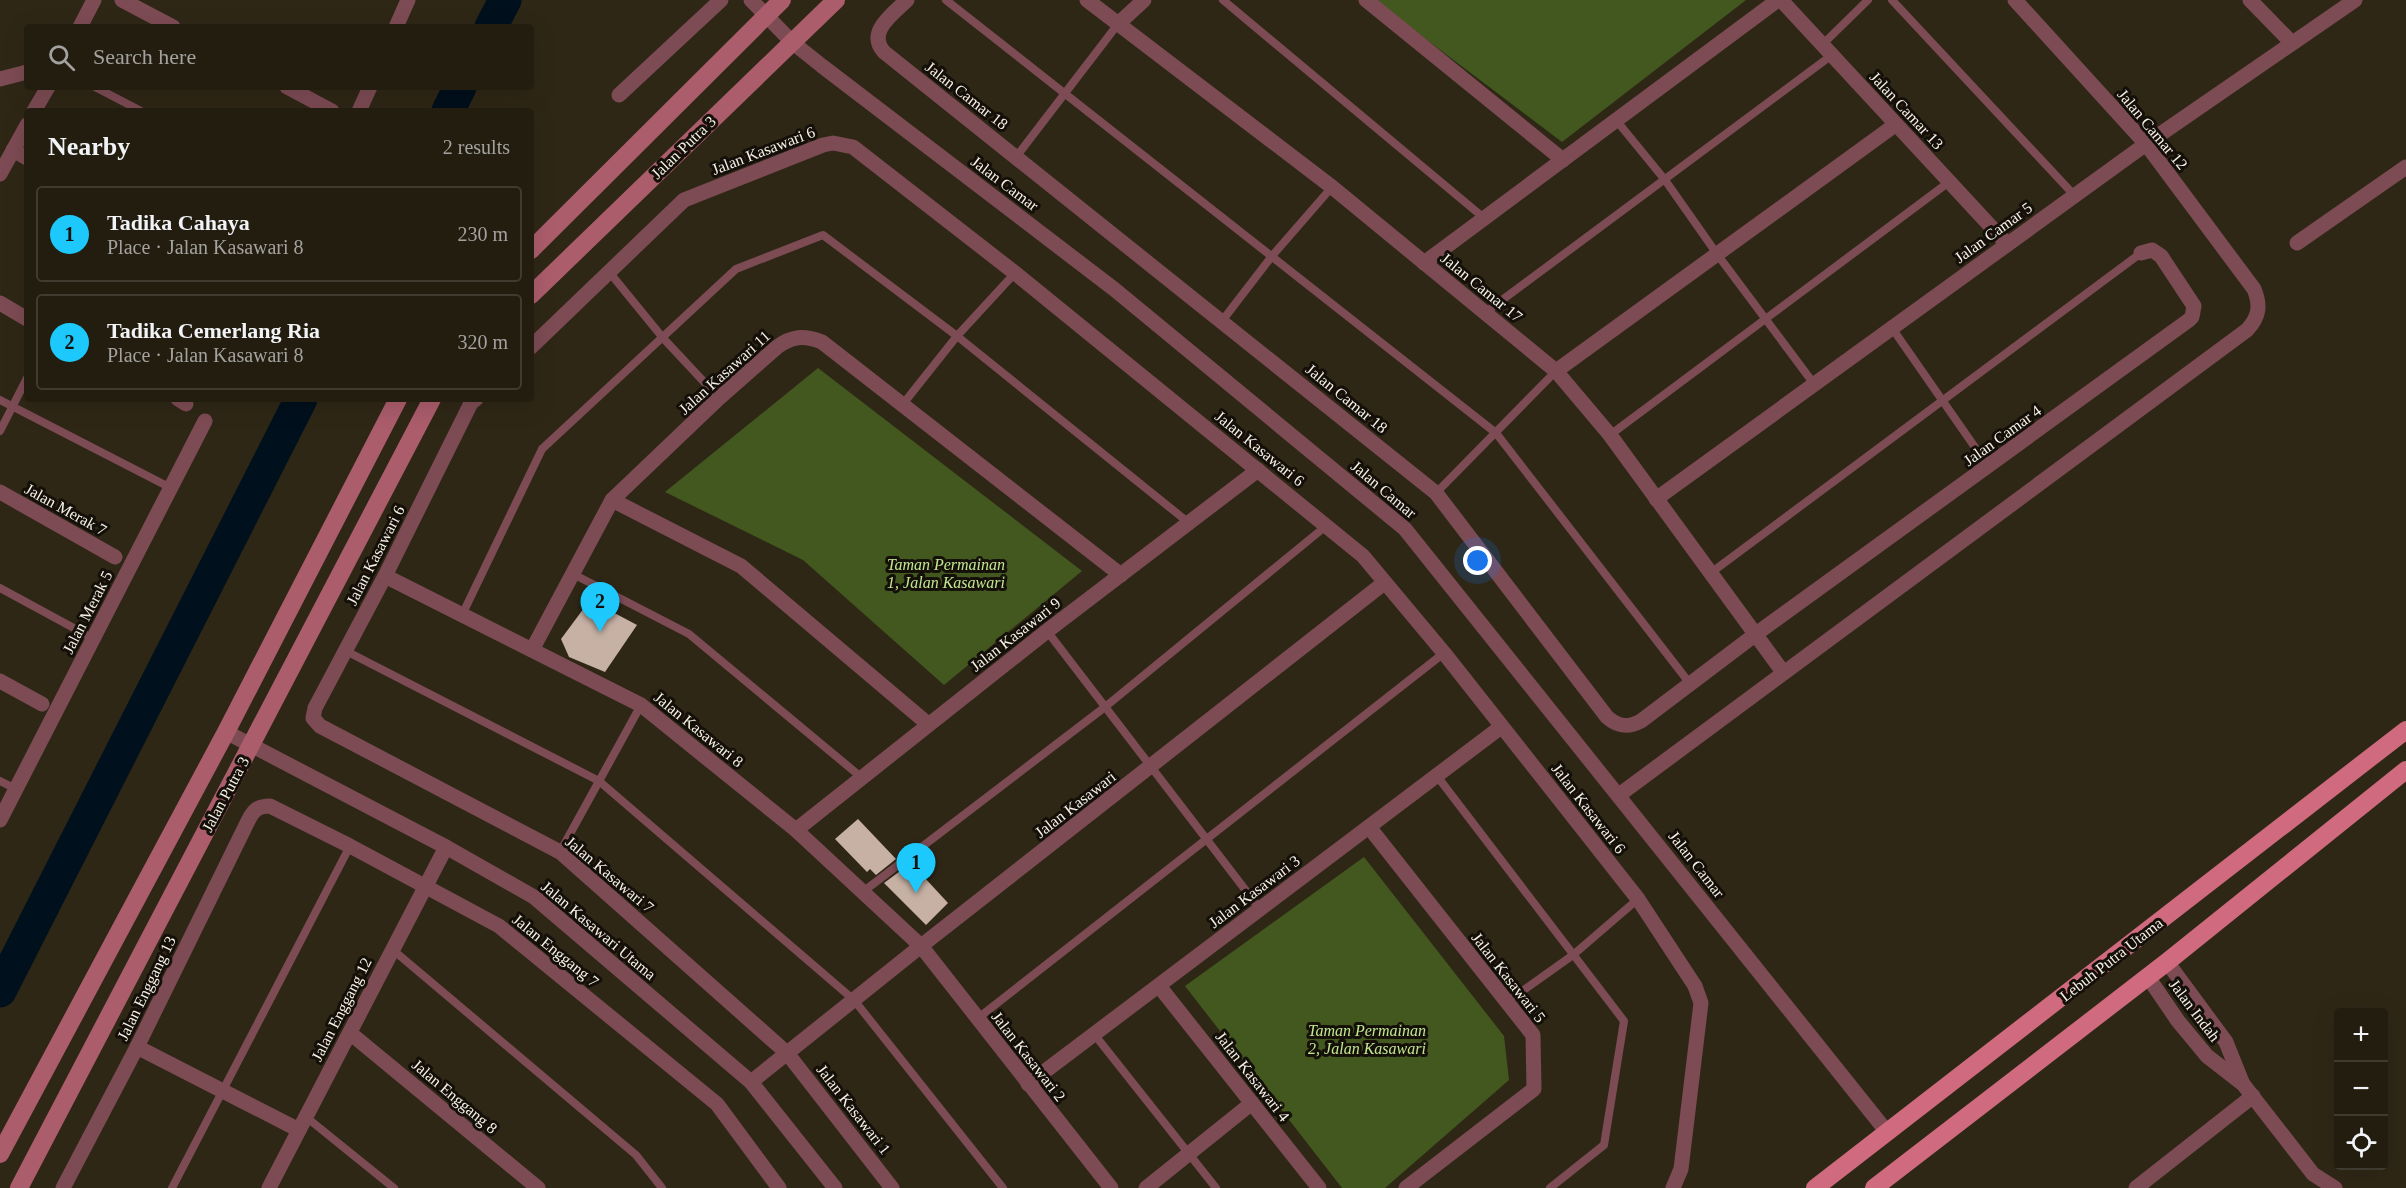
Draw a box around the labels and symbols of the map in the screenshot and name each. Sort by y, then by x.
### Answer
street label: Jalan Camar 18 [922,58,1011,133]
street label: Jalan Camar 13 [1866,68,1947,153]
street label: Jalan Camar 12 [2114,86,2191,173]
street label: Jalan Putra 3 [648,113,719,182]
street label: Jalan Kasawari 6 [709,123,817,178]
street label: Jalan Camar [968,153,1042,215]
street label: Jalan Camar 5 [1951,199,2035,266]
street label: Jalan Camar 17 [1438,249,1526,325]
street label: Jalan Kasawari 11 [675,327,773,418]
street label: Jalan Camar 18 [1303,360,1391,436]
street label: Jalan Camar 4 [1960,402,2044,469]
street label: Jalan Kasawari 6 [1212,407,1308,489]
street label: Jalan Camar [1348,457,1420,522]
street label: Jalan Merak 7 [22,480,110,539]
street label: Jalan Kasawari 6 [343,503,408,608]
your location [1463,546,1492,575]
park label: Taman Permainan 1, Jalan Kasawari [887,556,1005,591]
street label: Jalan Merak 5 [59,568,116,656]
pin: 2 [580,582,620,632]
street label: Jalan Kasawari 9 [967,594,1064,675]
street label: Jalan Kasawari 8 [651,688,747,770]
street label: Jalan Putra 3 [199,754,252,835]
street label: Jalan Kasawari 6 [1548,760,1629,857]
street label: Jalan Kasawari [1032,767,1119,841]
street label: Jalan Camar [1665,828,1728,901]
street label: Jalan Kasawari 7 [562,833,657,916]
pin: 1 [896,844,936,893]
street label: Jalan Kasawari 3 [1206,852,1303,931]
street label: Jalan Kasawari Utama [538,878,659,983]
street label: Jalan Enggang 7 [509,911,602,991]
street label: Lebuh Putra Utama [2057,914,2166,1005]
street label: Jalan Kasawari 5 [1468,929,1549,1026]
street label: Jalan Enggang 13 [114,933,180,1044]
street label: Jalan Enggang 12 [308,955,376,1064]
street label: Jalan Indah [2166,976,2223,1045]
street label: Jalan Kasawari 2 [988,1008,1069,1105]
park label: Taman Permainan 2, Jalan Kasawari [1308,1022,1426,1057]
street label: Jalan Kasawari 4 [1212,1028,1293,1125]
street label: Jalan Enggang 8 [408,1056,501,1138]
street label: Jalan Kasawari 1 [813,1061,894,1158]

